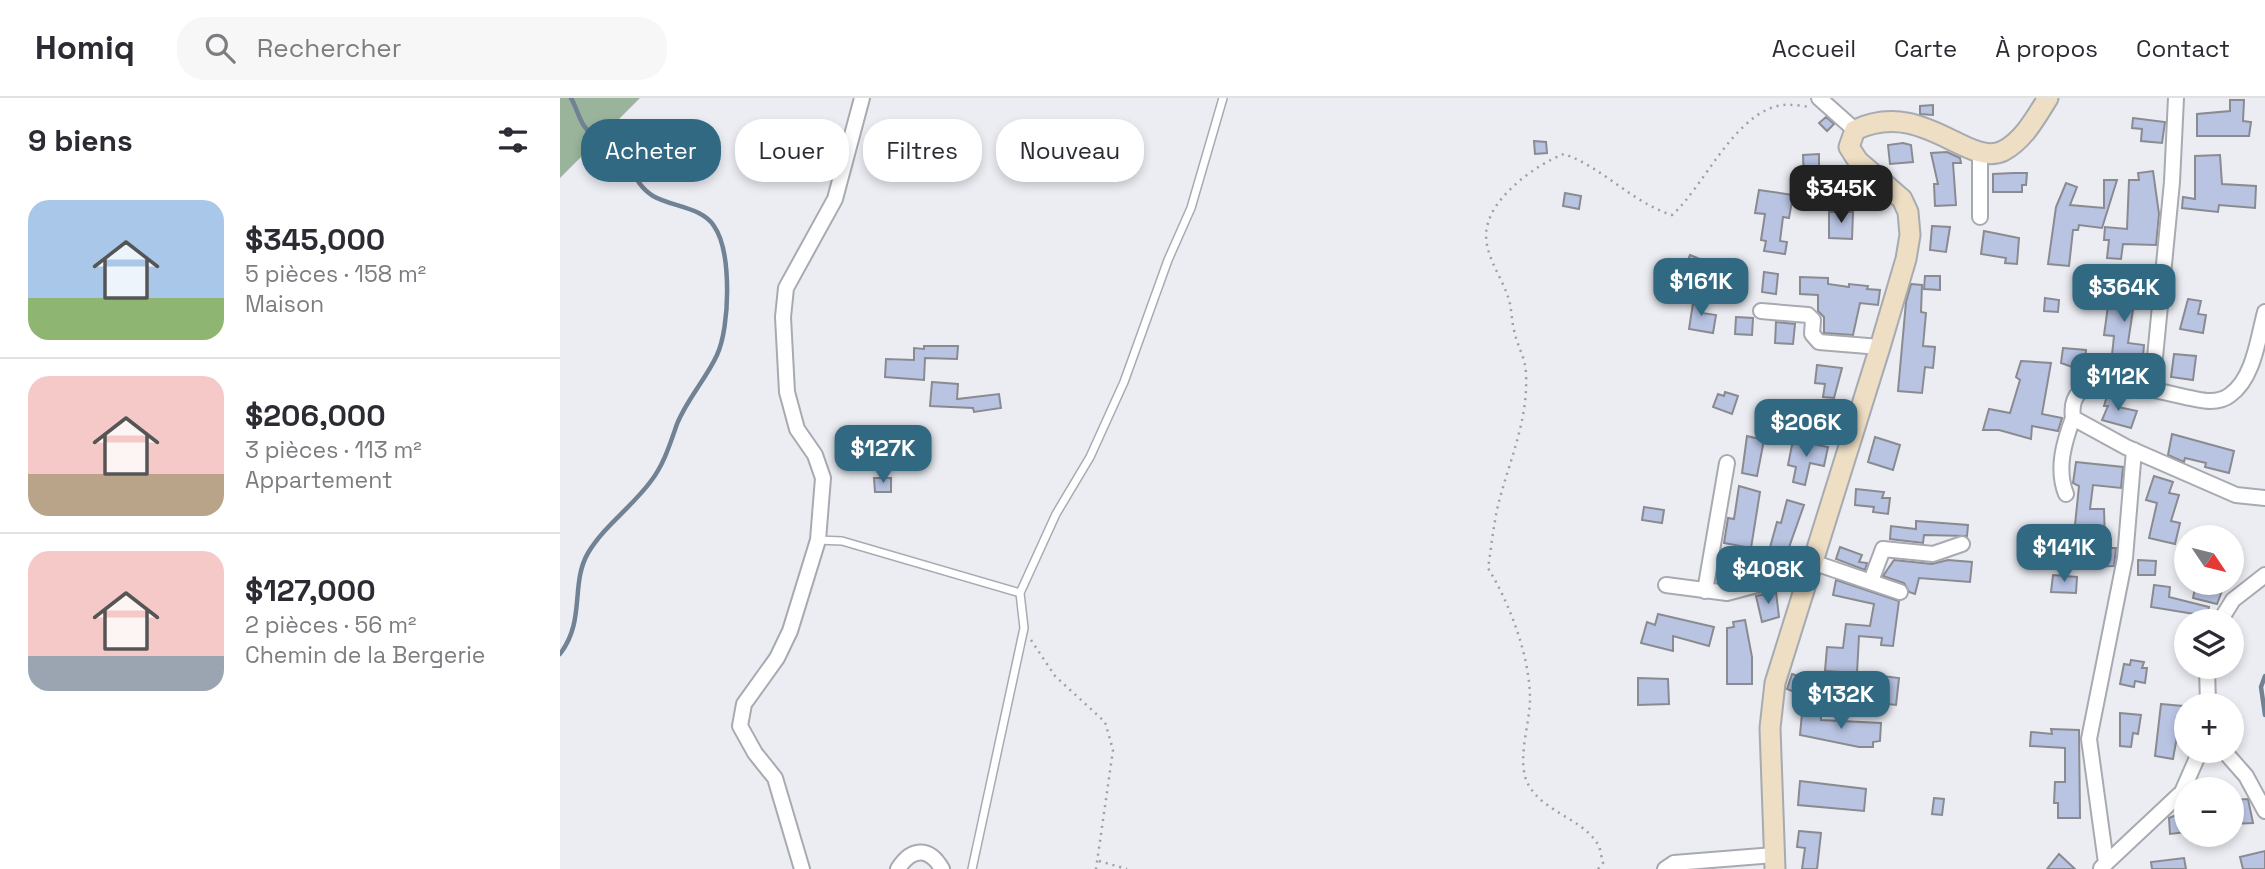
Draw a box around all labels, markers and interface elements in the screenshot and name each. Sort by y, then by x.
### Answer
search box [177,17,667,80]
text: Homiq [35,27,135,69]
icon: search [201,29,239,67]
text: Rechercher [257,31,402,65]
text: Accueil [1772,33,1856,64]
text: Carte [1894,33,1957,64]
text: À propos [1995,33,2098,64]
text: Contact [2136,33,2230,64]
chip: Acheter [581,119,721,182]
chip: Louer [735,119,849,182]
chip: Filtres [863,119,982,182]
chip: Nouveau [996,119,1144,182]
text: 9 biens [28,121,133,160]
icon: filters [494,121,532,159]
pin: $345K [1792,166,1890,225]
text: $345K [1806,173,1876,203]
text: $345,000 [245,220,385,259]
icon: home [84,228,168,312]
pin: $161K [1652,258,1750,318]
text: 5 pièces · 158 m² [245,259,426,289]
pin: $364K [2075,264,2173,324]
text: $161K [1669,266,1733,296]
text: $364K [2088,272,2160,302]
text: Maison [245,289,324,319]
pin: $112K [2069,354,2167,413]
text: $112K [2087,361,2149,391]
text: $206,000 [245,396,386,435]
pin: $206K [1757,400,1855,459]
icon: home [84,404,168,488]
text: $206K [1770,407,1842,437]
pin: $127K [834,426,932,485]
text: $127K [851,433,915,463]
text: 3 pièces · 113 m² [245,435,422,465]
text: Appartement [245,465,393,495]
pin: $141K [2015,524,2113,584]
north arrow [2174,525,2244,595]
map controls [2174,525,2244,847]
text: $141K [2033,532,2095,562]
pin: $408K [1719,546,1817,606]
text: $408K [1732,554,1804,584]
text: $127,000 [245,571,376,610]
icon: home [84,579,168,663]
button: layers [2174,609,2244,679]
text: 2 pièces · 56 m² [245,610,416,640]
text: Chemin de la Bergerie [245,640,485,670]
pin: $132K [1792,672,1890,731]
text: $132K [1808,679,1874,709]
button: + [2174,693,2244,763]
button: − [2174,777,2244,847]

